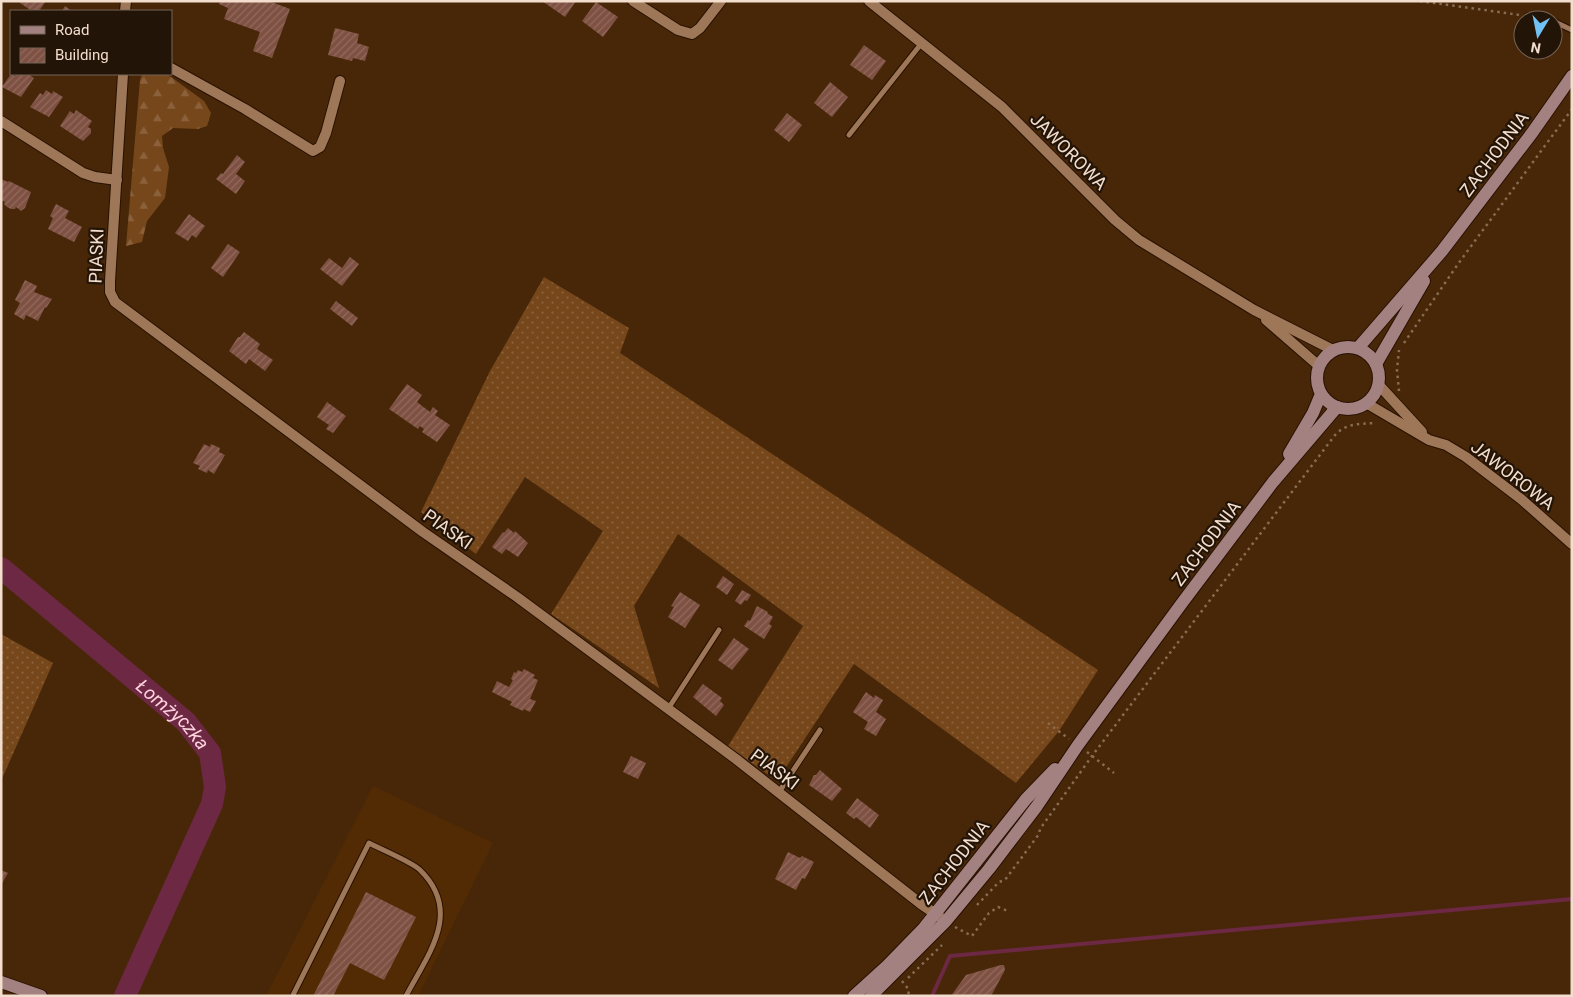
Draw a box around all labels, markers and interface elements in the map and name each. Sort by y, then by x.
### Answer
legend [10,10,172,75]
north arrow [1513,10,1563,60]
text: Road [55,21,89,39]
text: N [1529,39,1542,57]
text: Building [55,46,109,64]
street label: ZACHODNIA [1455,107,1533,201]
street label: JAWOROWA [1026,108,1112,194]
street label: PIASKI [85,228,107,284]
street label: JAWOROWA [1467,436,1559,514]
street label: ZACHODNIA [1167,496,1245,590]
street label: PIASKI [419,505,477,553]
water label: Łomżyczka [132,674,214,754]
street label: PIASKI [747,744,803,794]
street label: ZACHODNIA [915,816,994,908]

